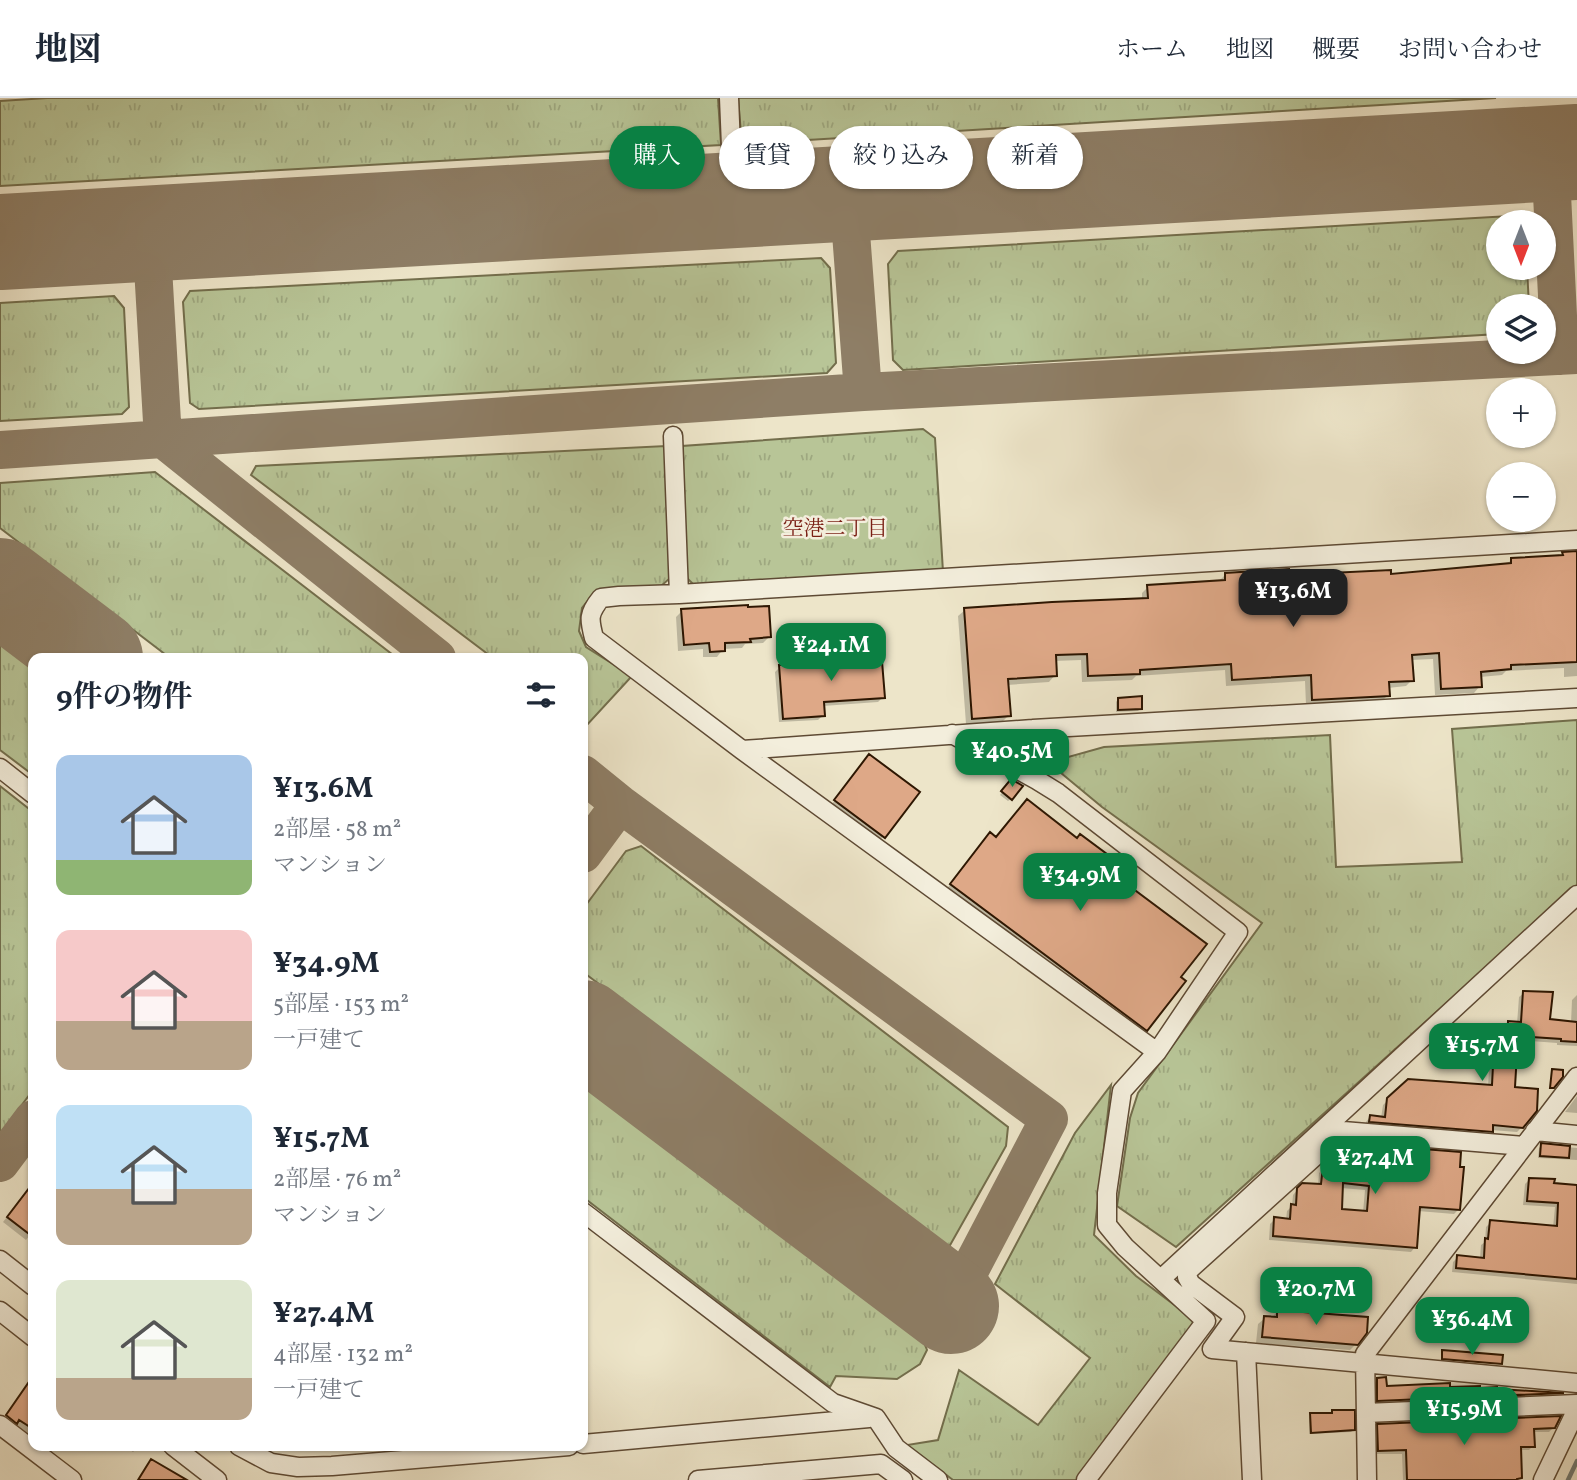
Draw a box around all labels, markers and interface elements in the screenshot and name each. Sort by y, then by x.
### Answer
text: 地図 [35,29,101,75]
text: ホーム [1116,34,1188,68]
text: 地図 [1226,34,1274,68]
text: 概要 [1312,34,1360,68]
text: お問い合わせ [1398,34,1542,68]
chip: 購入 [609,126,705,189]
chip: 賃貸 [719,126,815,189]
chip: 絞り込み [829,126,973,189]
chip: 新着 [987,126,1083,189]
north arrow [1486,210,1556,280]
map controls [1486,210,1556,532]
button: layers [1486,294,1556,364]
button: + [1486,378,1556,448]
button: − [1486,462,1556,532]
district label: 空港二丁目 [783,515,888,544]
pin: ¥13.6M [1236,570,1350,629]
text: ¥13.6M [1255,576,1331,608]
pin: ¥24.1M [774,624,888,683]
text: ¥24.1M [792,630,870,662]
icon: filters [522,676,560,714]
text: 9件の物件 [56,677,193,719]
pin: ¥40.5M [955,730,1069,789]
text: ¥40.5M [971,736,1053,768]
text: ¥13.6M [273,768,373,810]
icon: home [112,783,196,867]
text: 2部屋 · 58 m² [273,814,401,846]
text: マンション [273,850,387,882]
pin: ¥34.9M [1023,854,1137,913]
text: ¥34.9M [1039,860,1121,892]
text: ¥34.9M [273,943,380,985]
icon: home [112,958,196,1042]
text: 5部屋 · 153 m² [273,989,409,1021]
pin: ¥15.7M [1425,1024,1539,1083]
text: 一戸建て [273,1025,365,1057]
text: ¥15.7M [1445,1030,1519,1062]
text: ¥15.7M [273,1118,369,1160]
icon: home [112,1133,196,1217]
pin: ¥27.4M [1318,1136,1432,1196]
text: ¥27.4M [1336,1143,1414,1175]
text: 2部屋 · 76 m² [273,1164,401,1196]
text: マンション [273,1200,387,1232]
pin: ¥20.7M [1259,1268,1373,1327]
text: ¥20.7M [1276,1274,1356,1306]
text: ¥27.4M [273,1293,374,1335]
pin: ¥36.4M [1415,1298,1529,1357]
text: ¥36.4M [1431,1304,1513,1336]
icon: home [112,1308,196,1392]
text: 4部屋 · 132 m² [273,1339,413,1371]
text: 一戸建て [273,1375,365,1407]
pin: ¥15.9M [1407,1388,1521,1447]
text: ¥15.9M [1426,1394,1502,1426]

